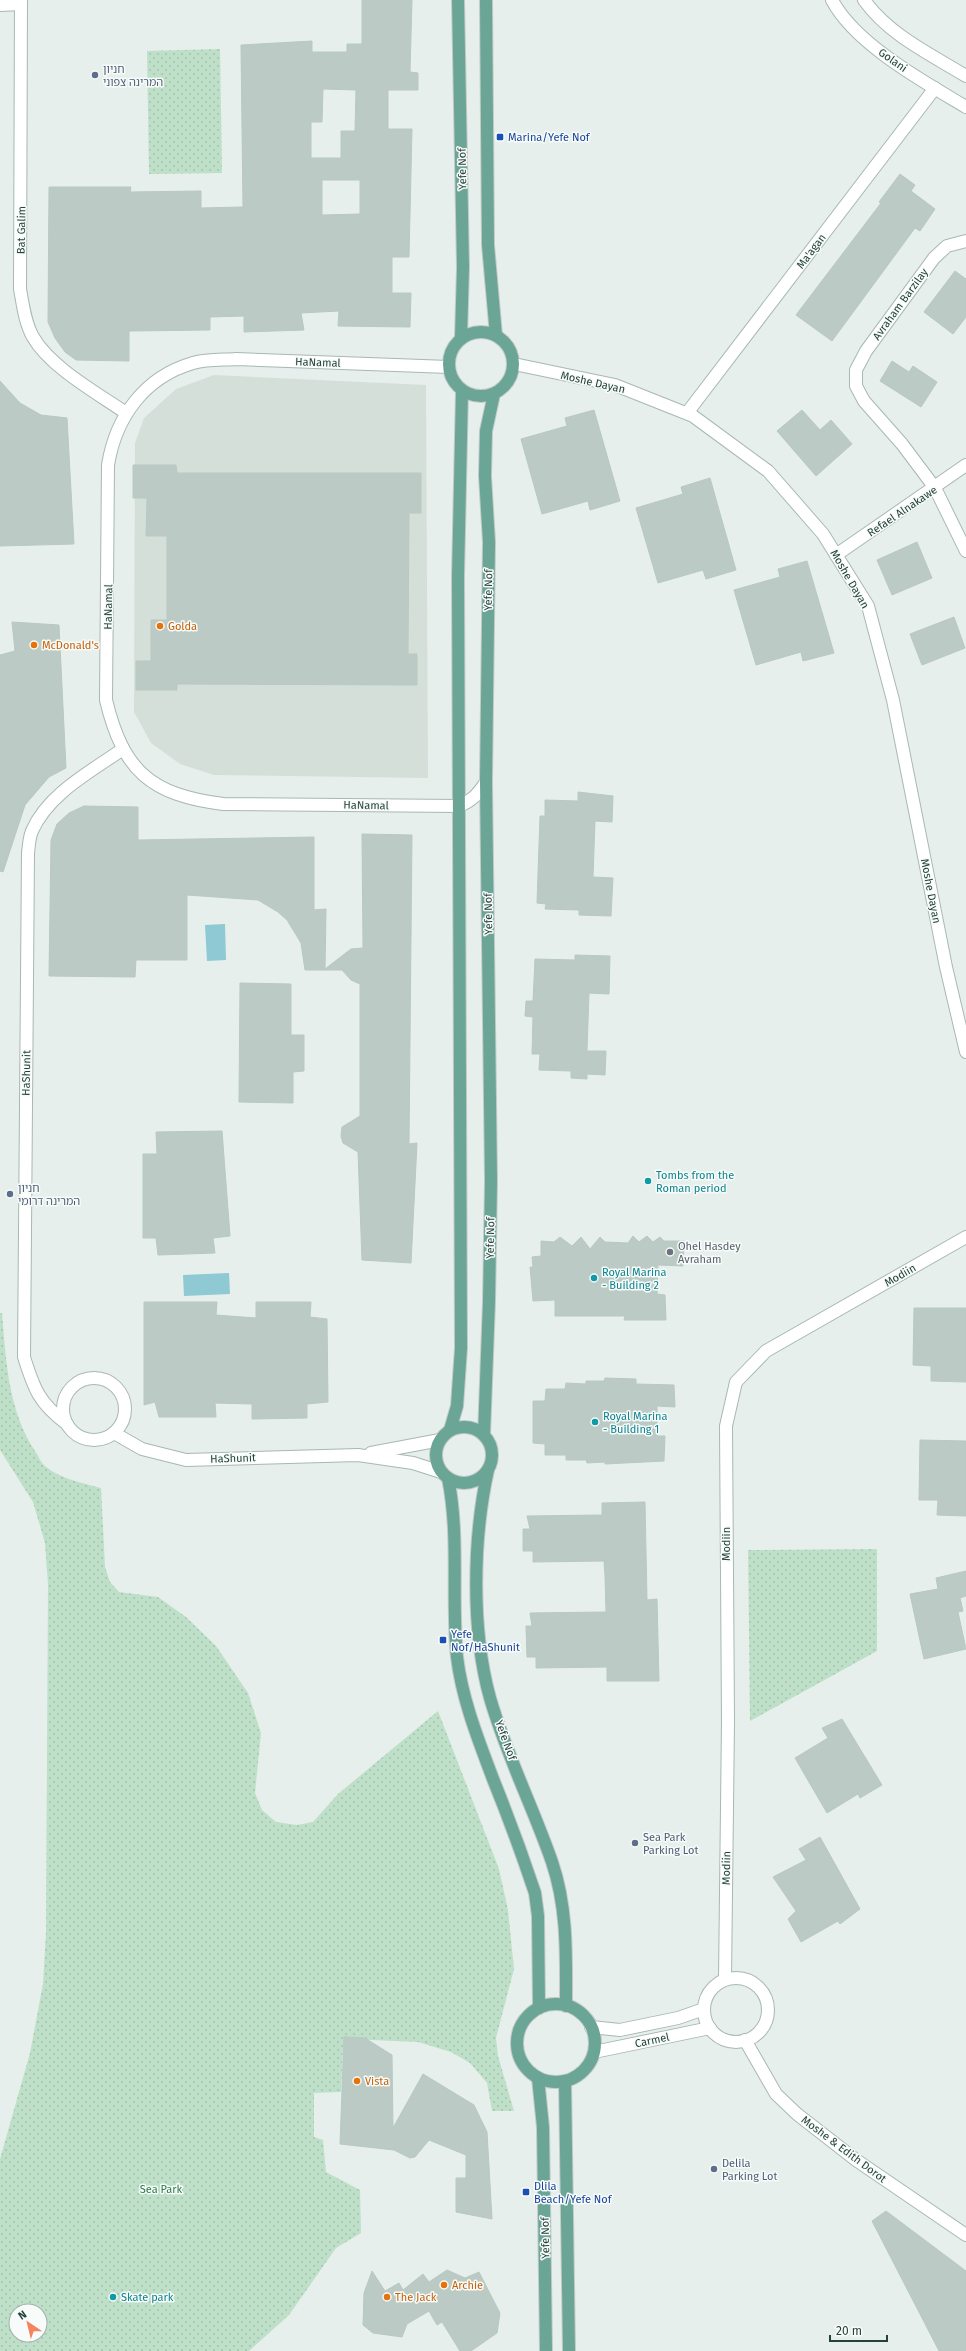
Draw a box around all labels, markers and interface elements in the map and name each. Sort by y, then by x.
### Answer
street label: Golani [876,46,910,75]
place label: חניון המרינה צפוני [103,63,163,89]
marker: חניון המרינה צפוני [90,70,100,80]
place label: Marina/Yefe Nof [508,131,591,144]
marker: Marina/Yefe Nof [495,132,505,142]
street label: Yefe Nof [456,147,469,190]
street label: Bat Galim [15,206,28,254]
street label: Ma'agan [794,231,829,271]
street label: Avraham Barzilay [870,265,931,343]
street label: HaNamal [295,355,341,370]
street label: Moshe Dayan [559,369,626,396]
street label: Refael Alnakawe [865,483,940,540]
street label: Moshe Dayan [827,547,872,611]
street label: Yefe Nof [482,568,495,611]
street label: HaNamal [102,584,115,630]
place label: Golda [168,620,197,633]
marker: Golda [155,621,165,631]
place label: McDonald's [42,639,99,652]
marker: McDonald's [29,640,39,650]
street label: HaNamal [343,799,389,812]
street label: Moshe Dayan [918,857,943,925]
street label: Yefe Nof [482,892,495,935]
street label: HaShunit [20,1050,33,1096]
place label: Tombs from the Roman period [656,1169,734,1195]
marker: Tombs from the Roman period [643,1176,653,1186]
place label: חניון המרינה דרומי [18,1182,80,1208]
marker: חניון המרינה דרומי [5,1189,15,1199]
street label: Yefe Nof [484,1216,497,1259]
place label: Ohel Hasdey Avraham [678,1240,741,1266]
marker: Ohel Hasdey Avraham [665,1247,675,1257]
street label: Modiin [882,1261,918,1290]
place label: Royal Marina - Building 2 [602,1266,666,1292]
marker: Royal Marina - Building 2 [589,1273,599,1283]
place label: Royal Marina - Building 1 [603,1410,667,1436]
marker: Royal Marina - Building 1 [590,1417,600,1427]
street label: HaShunit [210,1451,256,1466]
street label: Modiin [720,1527,733,1561]
place label: Yefe Nof/HaShunit [451,1628,520,1654]
marker: Yefe Nof/HaShunit [438,1635,448,1645]
street label: Yefe Nof [492,1718,519,1763]
place label: Sea Park Parking Lot [643,1831,698,1857]
marker: Sea Park Parking Lot [630,1838,640,1848]
street label: Modiin [720,1851,733,1885]
street label: Carmel [634,2030,671,2050]
place label: Vista [365,2075,389,2088]
marker: Vista [352,2076,362,2086]
street label: Moshe & Edith Dorot [799,2113,889,2186]
place label: Delila Parking Lot [722,2157,777,2183]
marker: Delila Parking Lot [709,2164,719,2174]
place label: Dlila Beach/Yefe Nof [534,2180,613,2206]
park label: Sea Park [140,2183,183,2196]
marker: Dlila Beach/Yefe Nof [521,2187,531,2197]
street label: Yefe Nof [539,2216,552,2259]
place label: Archie [452,2279,483,2292]
marker: Archie [439,2280,449,2290]
place label: Skate park [121,2291,174,2304]
place label: The Jack [395,2291,437,2304]
marker: Skate park [108,2292,118,2302]
marker: The Jack [382,2292,392,2302]
north arrow [8,2303,48,2343]
text: N [16,2308,29,2323]
scale bar [830,2317,887,2343]
text: 20 m [836,2324,862,2338]

